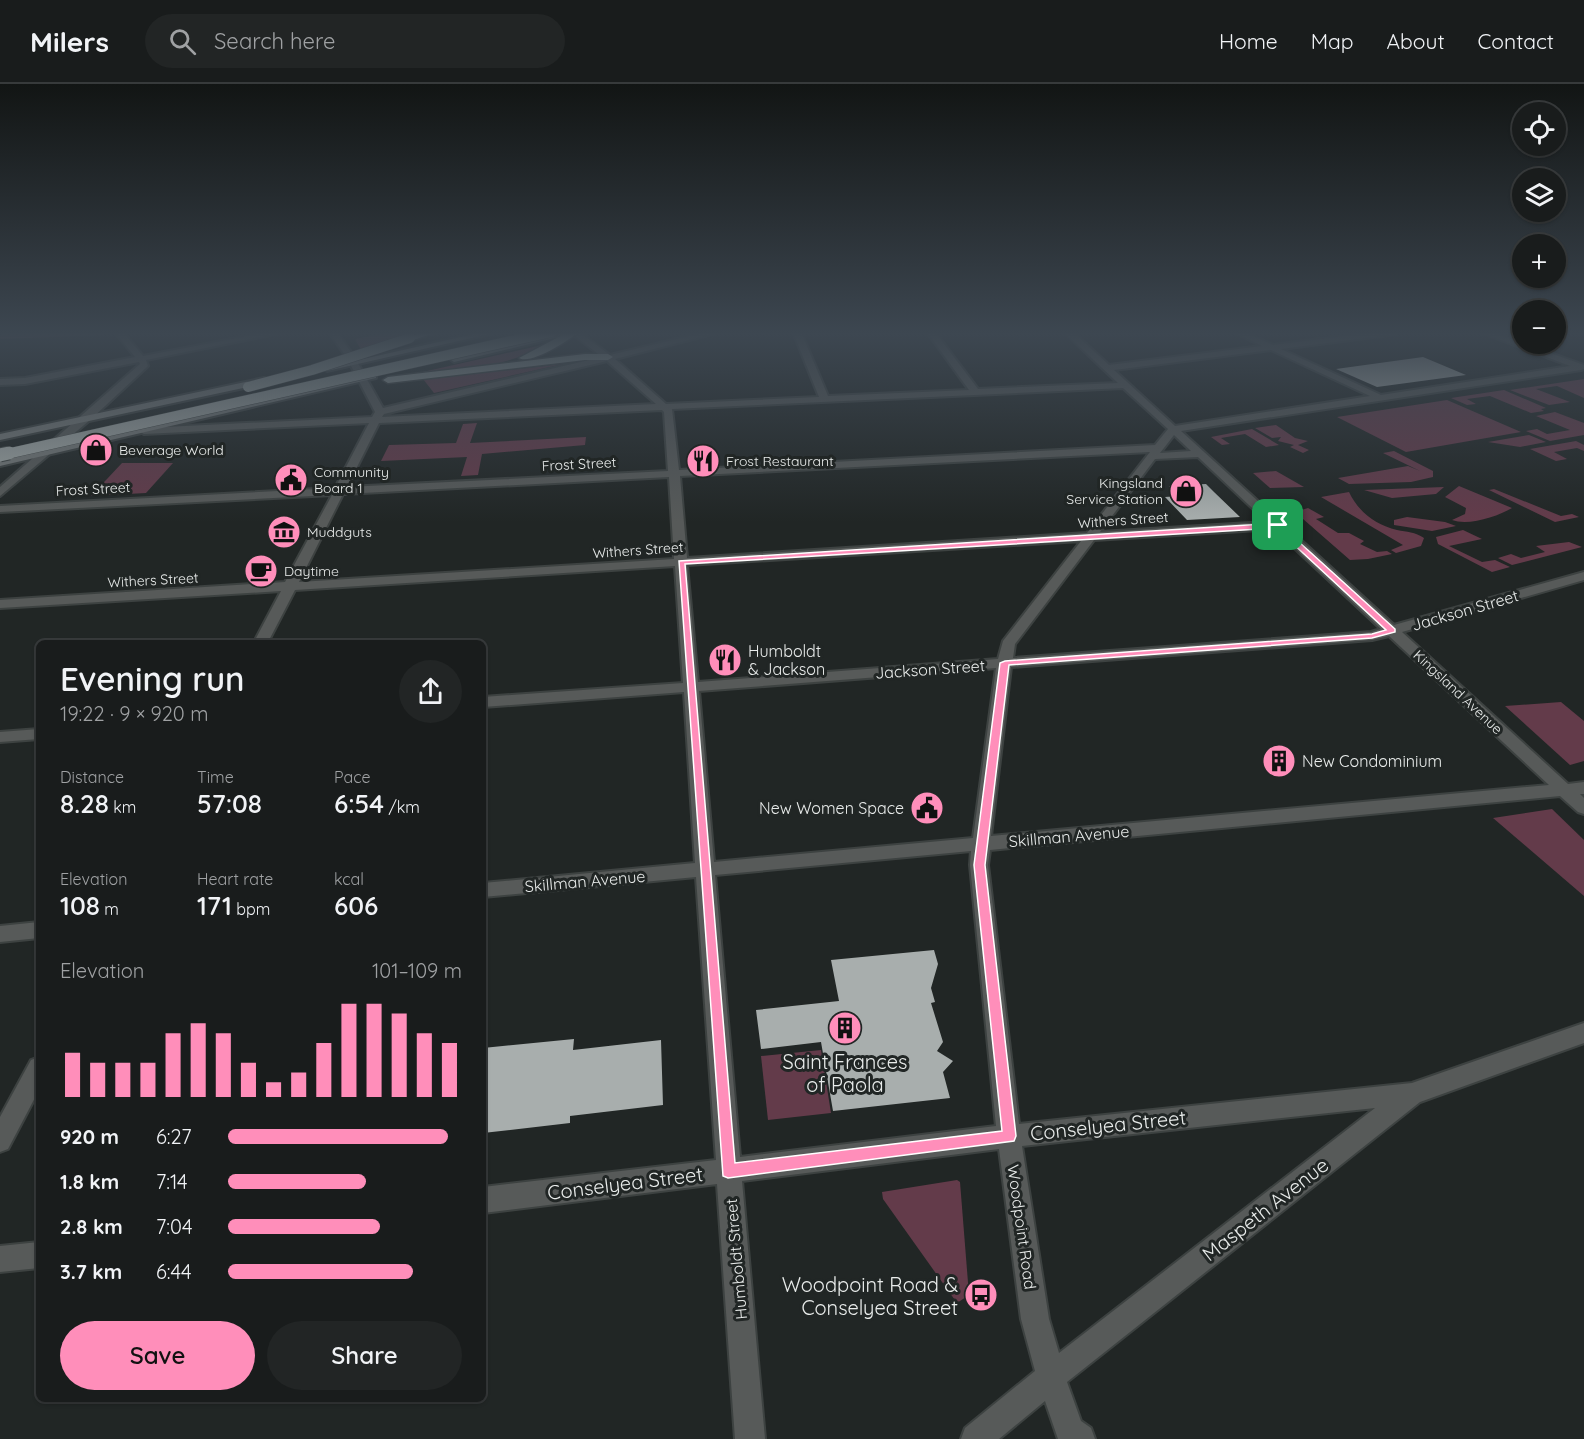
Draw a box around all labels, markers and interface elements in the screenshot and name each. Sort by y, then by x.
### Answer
search box [145,14,565,68]
text: Milers [30,24,109,59]
icon: search [166,25,199,58]
text: Search here [214,27,335,55]
text: Home [1219,28,1278,54]
text: Map [1311,28,1354,54]
text: About [1387,28,1445,54]
text: Contact [1478,28,1554,54]
map controls [1512,102,1566,354]
button: locate [1512,102,1566,156]
button: layers [1512,168,1566,222]
button: + [1512,234,1566,288]
button: − [1512,300,1566,354]
shop icon: Beverage World [78,432,114,468]
place label: Beverage World [119,441,224,459]
restaurant icon: Frost Restaurant [685,443,721,479]
place label: Frost Restaurant [726,452,834,470]
street label: Frost Street [541,453,617,475]
public building icon: Community Board 1 [273,462,309,498]
place label: Community Board 1 [314,463,389,497]
shop icon: Kingsland Service Station [1168,473,1204,509]
place label: Kingsland Service Station [1066,474,1163,508]
street label: Frost Street [55,478,131,500]
pin [1252,499,1303,550]
street label: Withers Street [1077,508,1169,532]
icon: arrive [1261,508,1294,541]
museum icon: Muddguts [266,514,302,550]
place label: Muddguts [307,523,372,541]
street label: Withers Street [592,538,684,562]
cafe icon: Daytime [243,553,279,589]
place label: Daytime [284,562,339,580]
street label: Withers Street [107,569,199,591]
street label: Jackson Street [1409,585,1521,635]
place label: Humboldt & Jackson [748,641,825,679]
restaurant icon: Humboldt & Jackson [707,642,743,678]
street label: Kingsland Avenue [1410,646,1507,738]
street label: Jackson Street [874,655,986,683]
text: Evening run [60,658,245,699]
button: share [399,660,462,723]
text: 19:22 · 9 × 920 m [60,701,208,726]
building icon: New Condominium [1261,743,1297,779]
place label: New Condominium [1302,751,1442,771]
text: Distance [60,767,124,787]
text: Time [197,767,234,787]
text: Pace [334,767,370,787]
text: 8.28 [60,787,109,820]
text: 57:08 [197,787,262,820]
text: 6:54 [334,787,384,820]
public building icon: New Women Space [909,790,945,826]
text: km [109,797,136,817]
text: /km [384,797,420,817]
place label: New Women Space [759,798,904,818]
street label: Skillman Avenue [1008,821,1130,851]
street label: Skillman Avenue [524,866,646,896]
text: Elevation [60,869,127,889]
text: Heart rate [197,869,273,889]
text: kcal [334,869,364,889]
text: 108 [60,889,100,922]
text: 171 [197,889,232,922]
text: 606 [334,889,378,922]
text: m [100,899,119,919]
text: bpm [232,899,270,919]
text: Elevation [60,958,144,983]
text: 101–109 m [372,958,462,983]
building icon: Saint Frances of Paola [827,1010,863,1046]
place label: Saint Frances of Paola [783,1049,907,1097]
street label: Conselyea Street [1029,1104,1187,1146]
text: 920 m [60,1124,119,1149]
text: 6:27 [156,1124,191,1149]
street label: Maspeth Avenue [1197,1152,1333,1266]
street label: Conselyea Street [546,1161,704,1205]
street label: Woodpoint Road [1003,1163,1041,1291]
text: 1.8 km [60,1169,119,1194]
text: 7:14 [156,1169,188,1194]
street label: Humboldt Street [721,1198,751,1320]
text: 2.8 km [60,1214,123,1239]
text: 7:04 [156,1214,192,1239]
text: 3.7 km [60,1259,122,1284]
text: 6:44 [156,1259,192,1284]
place label: Woodpoint Road & Conselyea Street [782,1272,958,1320]
bus stop icon: Woodpoint Road & Conselyea Street [963,1277,999,1313]
button: Save [60,1321,255,1390]
button: Share [267,1321,462,1390]

